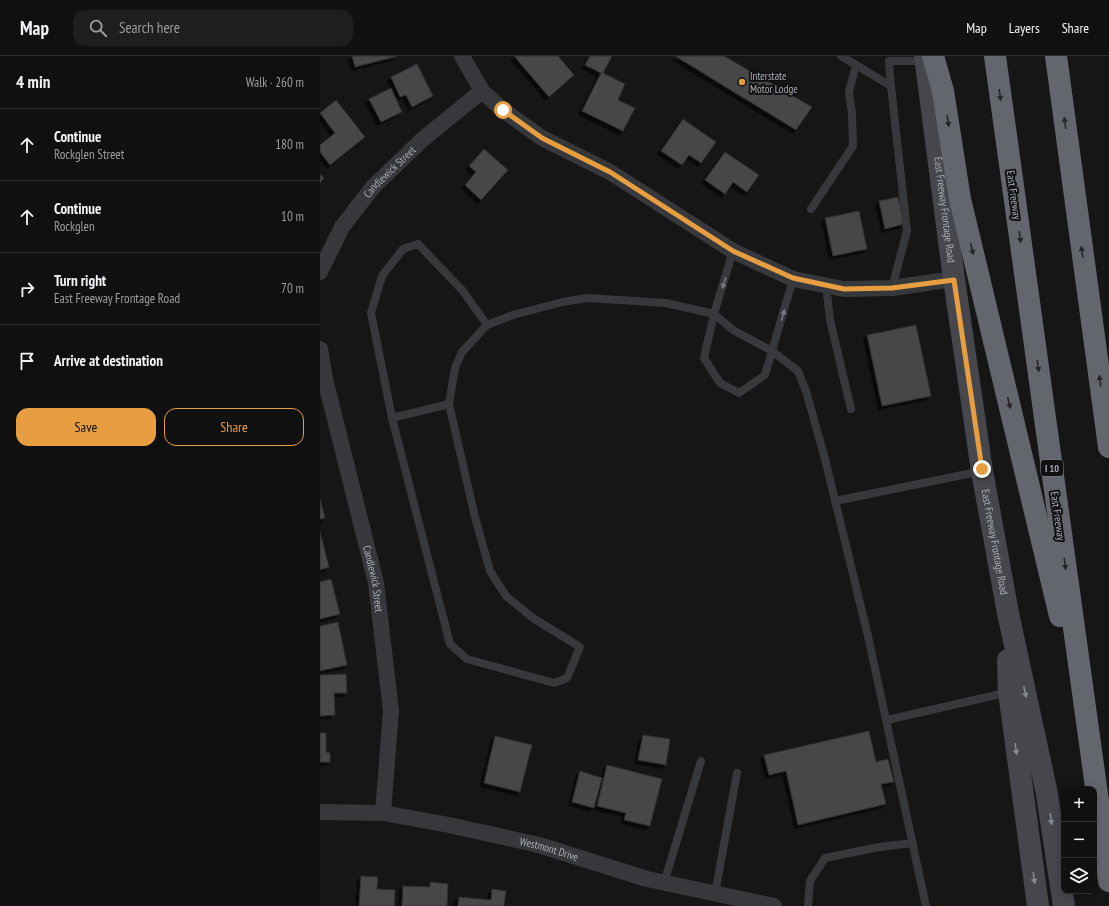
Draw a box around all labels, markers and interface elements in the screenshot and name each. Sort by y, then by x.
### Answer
search box [73,10,353,46]
text: Map [20,16,49,40]
icon: search [87,17,109,39]
text: Search here [119,18,180,37]
text: Map [966,19,987,37]
text: Layers [1009,19,1040,37]
text: Share [1062,19,1089,37]
place label: Interstate Motor Lodge [750,69,798,96]
text: 4 min [16,71,50,93]
text: Walk · 260 m [246,74,304,91]
marker: Interstate Motor Lodge [737,77,747,87]
one-way arrow [997,89,1003,101]
route start [494,101,512,119]
one-way arrow [945,115,951,127]
one-way arrow [1062,117,1068,129]
text: Continue [54,127,101,146]
icon: ahead [16,134,38,156]
text: 180 m [275,136,304,153]
street label: Candlewick Street [360,143,418,201]
text: Rockglen Street [54,146,124,163]
street label: East Freeway Frontage Road [931,156,959,264]
street label: East Freeway [1004,169,1025,221]
text: Continue [54,199,101,218]
icon: ahead [16,206,38,228]
text: 10 m [281,208,304,225]
text: Rockglen [54,218,95,235]
one-way arrow [1017,231,1023,243]
one-way arrow [969,243,975,255]
one-way arrow [1079,246,1085,258]
text: Turn right [54,271,106,290]
one-way arrow [721,277,727,289]
icon: right [16,278,38,300]
text: 70 m [281,280,304,297]
text: East Freeway Frontage Road [54,290,180,307]
one-way arrow [780,309,786,321]
icon: arrive [16,350,38,372]
text: Arrive at destination [54,351,163,370]
one-way arrow [1035,360,1041,372]
one-way arrow [1097,375,1103,387]
one-way arrow [1006,396,1012,409]
button: Save [16,408,156,446]
button: Share [164,408,304,446]
route end [973,460,991,478]
road number: I 10 [1041,460,1063,476]
street label: East Freeway Frontage Road [978,488,1012,596]
street label: East Freeway [1048,490,1069,542]
street label: Candlewick Street [360,544,386,613]
one-way arrow [1062,558,1068,570]
one-way arrow [1022,686,1028,698]
one-way arrow [1013,743,1019,755]
map controls [1061,786,1097,894]
button: + [1061,786,1097,822]
one-way arrow [1048,813,1054,825]
button: − [1061,822,1097,858]
street label: Westmont Drive [518,834,581,864]
button: layers [1061,858,1097,894]
one-way arrow [1031,872,1037,884]

